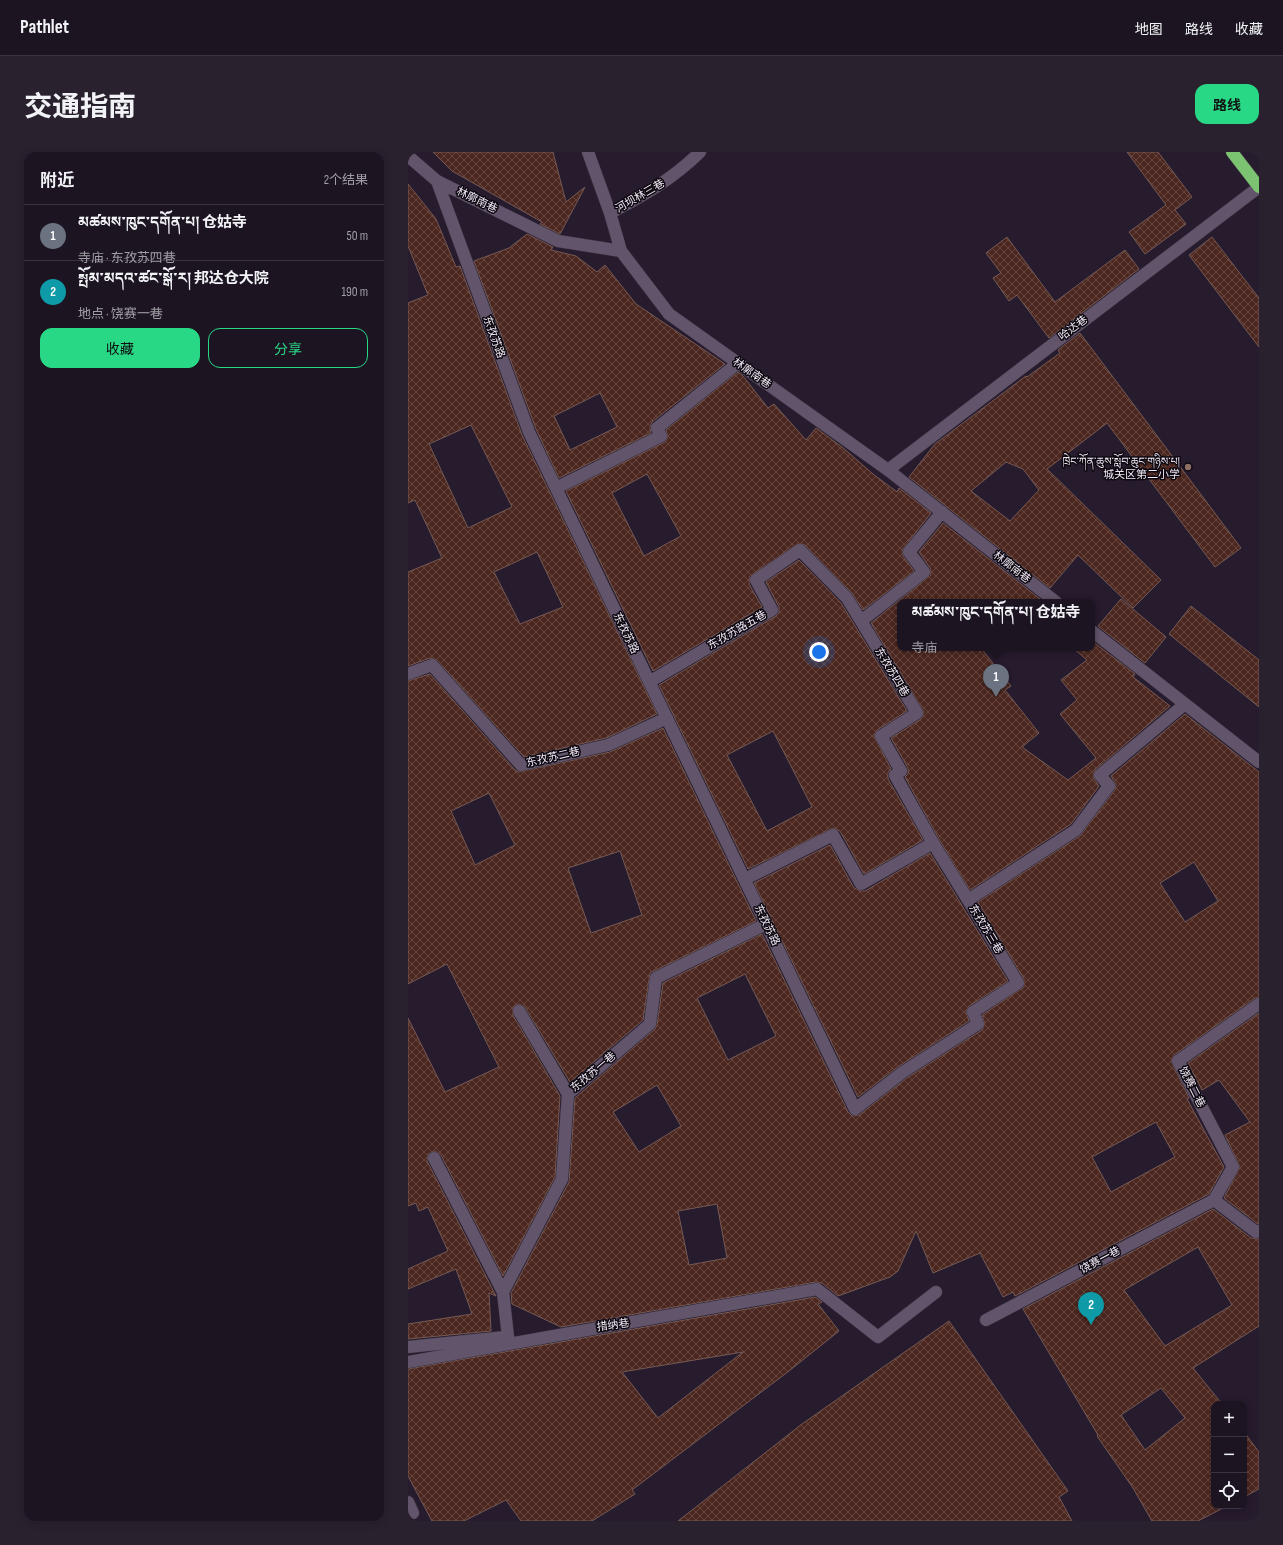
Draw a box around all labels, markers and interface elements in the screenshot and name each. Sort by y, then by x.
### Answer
text: Pathlet [20,16,69,39]
text: 地图 [1135,21,1163,38]
text: 路线 [1185,21,1213,38]
text: 收藏 [1235,21,1263,38]
button: 路线 [1195,84,1259,124]
text: 交通指南 [24,91,136,124]
text: 附近 [40,171,74,191]
text: 2个结果 [324,172,368,188]
street label: 河坝林三巷 [613,177,667,215]
street label: 林廓南巷 [454,185,500,215]
text: མཚམས་ཁུང་དགོན་པ། 仓姑寺 [78,213,247,232]
text: 1 [50,228,56,244]
text: 50 m [347,228,368,244]
text: 寺庙 · 东孜苏四巷 [78,250,176,266]
text: སྤོམ་མདའ་ཚང་སྒོ་ར། 邦达仓大院 [78,269,269,288]
text: 2 [50,284,56,300]
text: 190 m [341,284,368,300]
text: 地点 · 饶赛一巷 [78,306,163,322]
street label: 哈达巷 [1056,313,1090,343]
street label: 东孜苏路 [480,314,508,360]
button: 收藏 [40,328,200,368]
button: 分享 [208,328,368,368]
street label: 林廓南巷 [730,355,774,391]
place label: ཁྲེང་ཀོན་ཆུས་སློབ་ཆུང་གཉིས་པ། 城关区第二小学 [1063,453,1181,481]
marker: ཁྲེང་ཀོན་ཆུས་སློབ་ཆུང་གཉིས་པ། 城关区第二小学 [1183,462,1193,472]
street label: 林廓南巷 [991,548,1033,586]
popup [897,599,1095,651]
text: མཚམས་ཁུང་དགོན་པ། 仓姑寺 [911,603,1081,622]
street label: 东孜苏路五巷 [705,608,769,652]
street label: 东孜苏路 [611,610,641,656]
text: 寺庙 [911,640,937,656]
your location [809,642,829,662]
street label: 东孜苏四巷 [872,645,912,699]
pin: 1 [983,664,1009,697]
street label: 东孜苏二巷 [525,744,581,770]
street label: 东孜苏路 [752,902,782,948]
street label: 东孜苏三巷 [966,902,1006,956]
street label: 东孜苏一巷 [568,1049,618,1095]
street label: 饶赛二巷 [1176,1064,1208,1110]
street label: 饶赛一巷 [1078,1244,1122,1276]
pin: 2 [1078,1292,1104,1325]
street label: 措纳巷 [596,1316,630,1334]
map controls [1211,1401,1247,1509]
button: + [1211,1401,1247,1437]
button: − [1211,1437,1247,1473]
button: locate [1211,1473,1247,1509]

